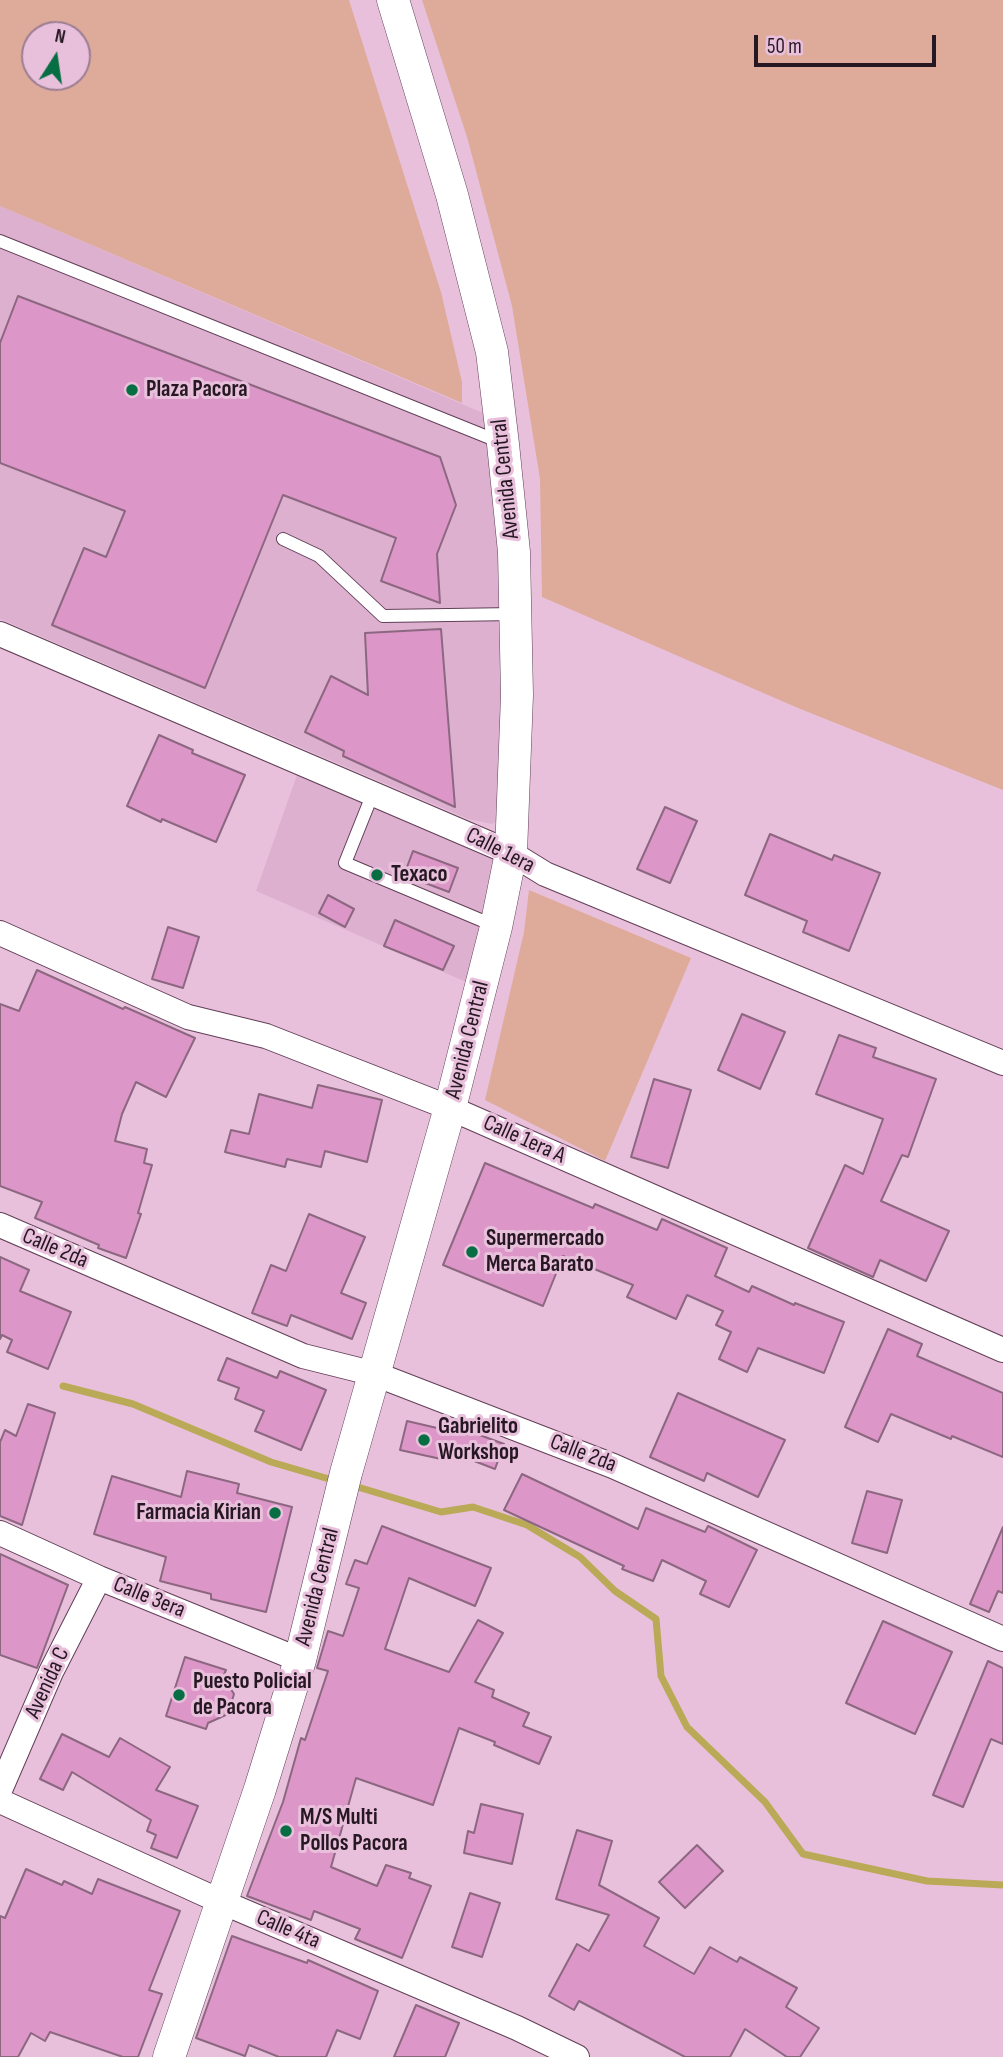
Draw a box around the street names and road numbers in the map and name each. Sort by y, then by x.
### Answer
street label: Avenida Central [486,418,526,540]
street label: Calle 1era [461,822,539,880]
street label: Avenida Central [440,978,496,1102]
street label: Calle 1era A [479,1110,569,1170]
street label: Calle 2da [18,1223,92,1275]
street label: Calle 2da [546,1429,620,1479]
street label: Avenida Central [290,1525,346,1649]
street label: Calle 3era [109,1571,189,1625]
street label: Avenida C [20,1643,76,1723]
street label: Calle 4ta [252,1904,324,1956]

